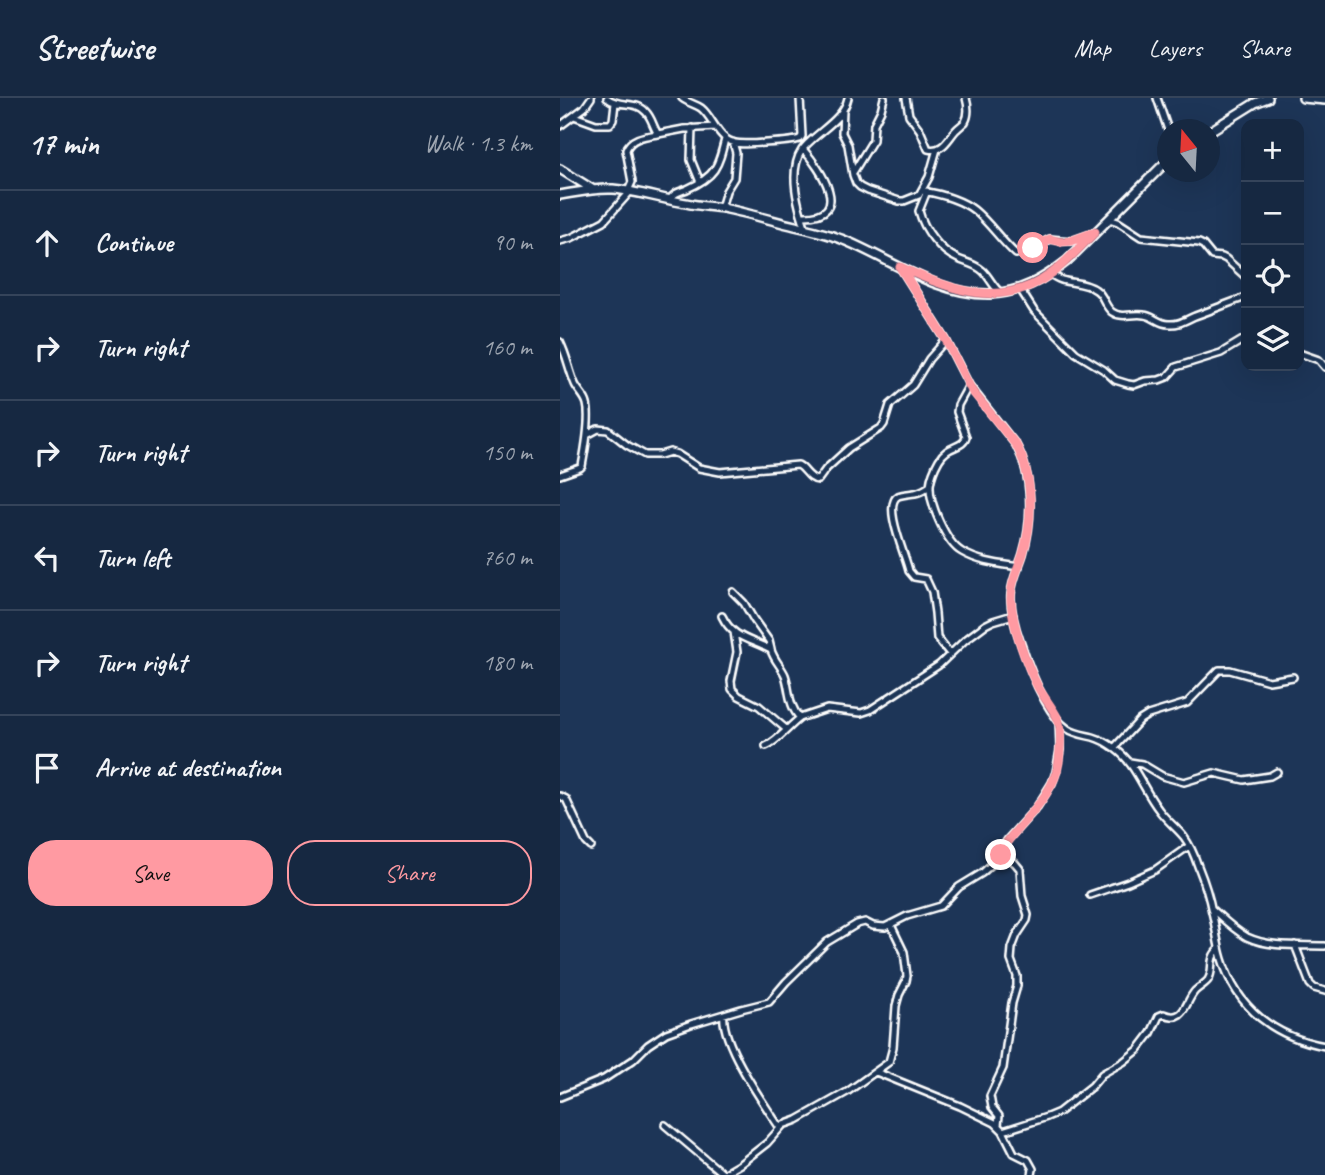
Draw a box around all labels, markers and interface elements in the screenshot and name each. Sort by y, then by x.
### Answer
text: Streetwise [35,27,154,69]
text: Map [1074,33,1111,63]
text: Layers [1149,33,1202,63]
text: Share [1240,33,1290,63]
north arrow [1157,119,1220,182]
map controls [1241,119,1304,371]
button: + [1241,119,1304,182]
text: 17 min [28,125,99,163]
text: Walk · 1.3 km [424,129,532,158]
button: − [1241,182,1304,245]
icon: ahead [28,224,66,262]
text: Continue [95,226,173,259]
text: 90 m [493,228,532,257]
route start [1017,232,1048,263]
button: locate [1241,245,1304,308]
button: layers [1241,308,1304,371]
icon: right [28,329,66,367]
text: Turn right [95,331,186,364]
text: 160 m [483,333,532,362]
icon: right [28,434,66,472]
text: Turn right [95,436,186,469]
text: 150 m [483,438,532,467]
icon: left [28,539,66,577]
text: Turn left [95,541,170,574]
text: 760 m [483,543,532,572]
icon: right [28,644,66,682]
text: Turn right [95,646,186,679]
text: 180 m [483,648,532,677]
icon: arrive [28,749,66,787]
text: Arrive at destination [95,751,281,784]
route end [985,839,1016,870]
button: Save [28,840,273,906]
button: Share [287,840,532,906]

